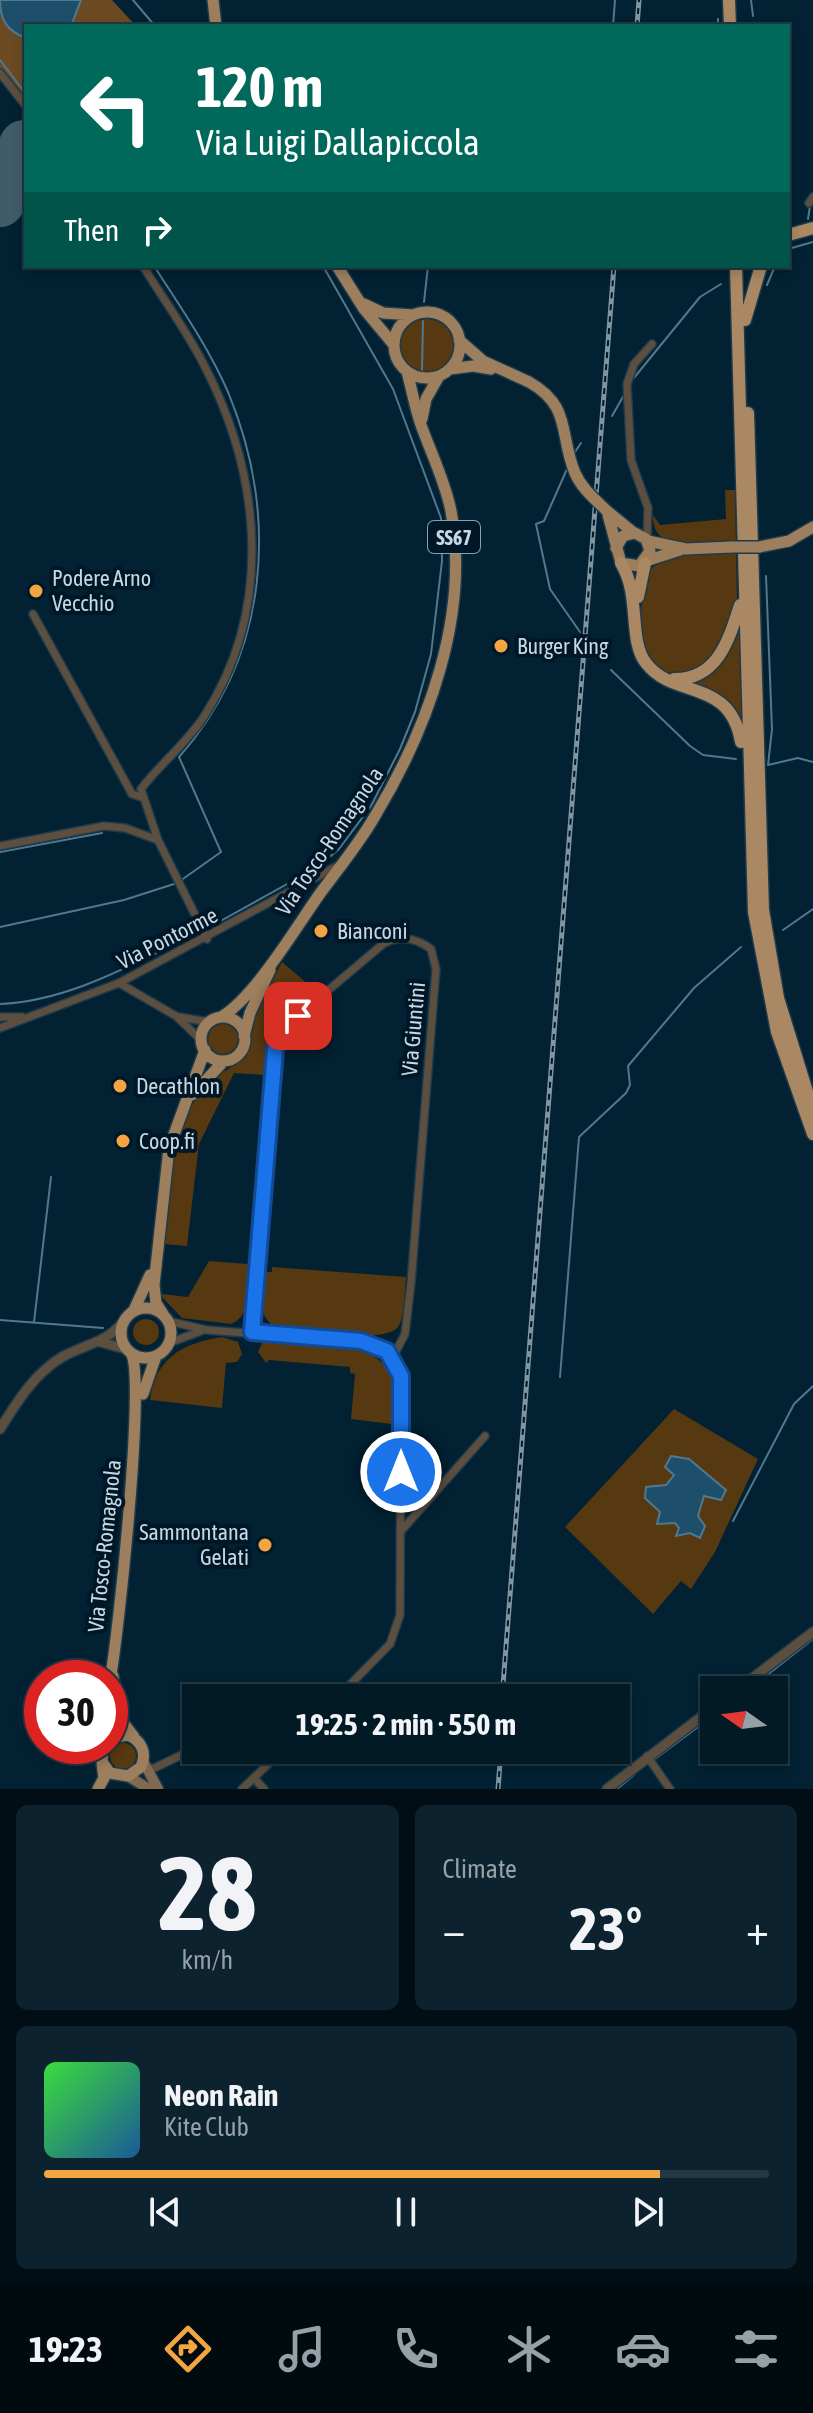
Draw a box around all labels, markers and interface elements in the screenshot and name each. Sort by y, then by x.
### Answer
text: 120 m [196,55,323,119]
icon: left [64,56,168,160]
text: Via Luigi Dallapiccola [196,121,480,163]
icon: right [135,208,179,252]
text: Then [64,213,119,247]
road number: SS67 [428,521,480,553]
place label: Podere Arno Vecchio [52,565,151,616]
marker: Podere Arno Vecchio [27,582,45,600]
place label: Burger King [517,633,609,659]
marker: Burger King [492,637,510,655]
street label: Via Tosco-Romagnola [270,762,388,920]
street label: Via Pontorme [112,902,222,974]
place label: Bianconi [337,918,408,944]
marker: Bianconi [312,922,330,940]
street label: Via Giuntini [396,981,430,1077]
pin [264,982,332,1050]
icon: arrive [276,994,320,1038]
place label: Decathlon [136,1073,220,1099]
marker: Decathlon [111,1077,129,1095]
place label: Coop.fi [139,1128,195,1154]
marker: Coop.fi [114,1132,132,1150]
position arrow [359,1430,443,1514]
street label: Via Tosco-Romagnola [82,1458,126,1634]
place label: Sammontana Gelati [139,1519,249,1570]
marker: Sammontana Gelati [256,1536,274,1554]
speed limit sign: 30 [24,1660,128,1764]
north arrow [700,1676,788,1764]
map controls [700,1676,788,1764]
text: 19:25 · 2 min · 550 m [296,1707,516,1741]
text: 28 [158,1833,256,1952]
text: Climate [443,1854,517,1884]
text: 23° [569,1894,642,1963]
text: − [443,1904,465,1954]
text: + [746,1904,769,1954]
text: km/h [181,1945,233,1975]
text: Neon Rain [164,2078,278,2112]
text: Kite Club [164,2112,249,2142]
icon: previous [143,2190,187,2234]
icon: pause [384,2190,428,2234]
icon: next [626,2190,670,2234]
icon: directions [160,2321,216,2377]
icon: music [274,2321,330,2377]
icon: phone [388,2321,444,2377]
icon: climate [501,2321,557,2377]
icon: car [615,2321,671,2377]
icon: filters [728,2321,784,2377]
text: 19:23 [29,2328,103,2370]

